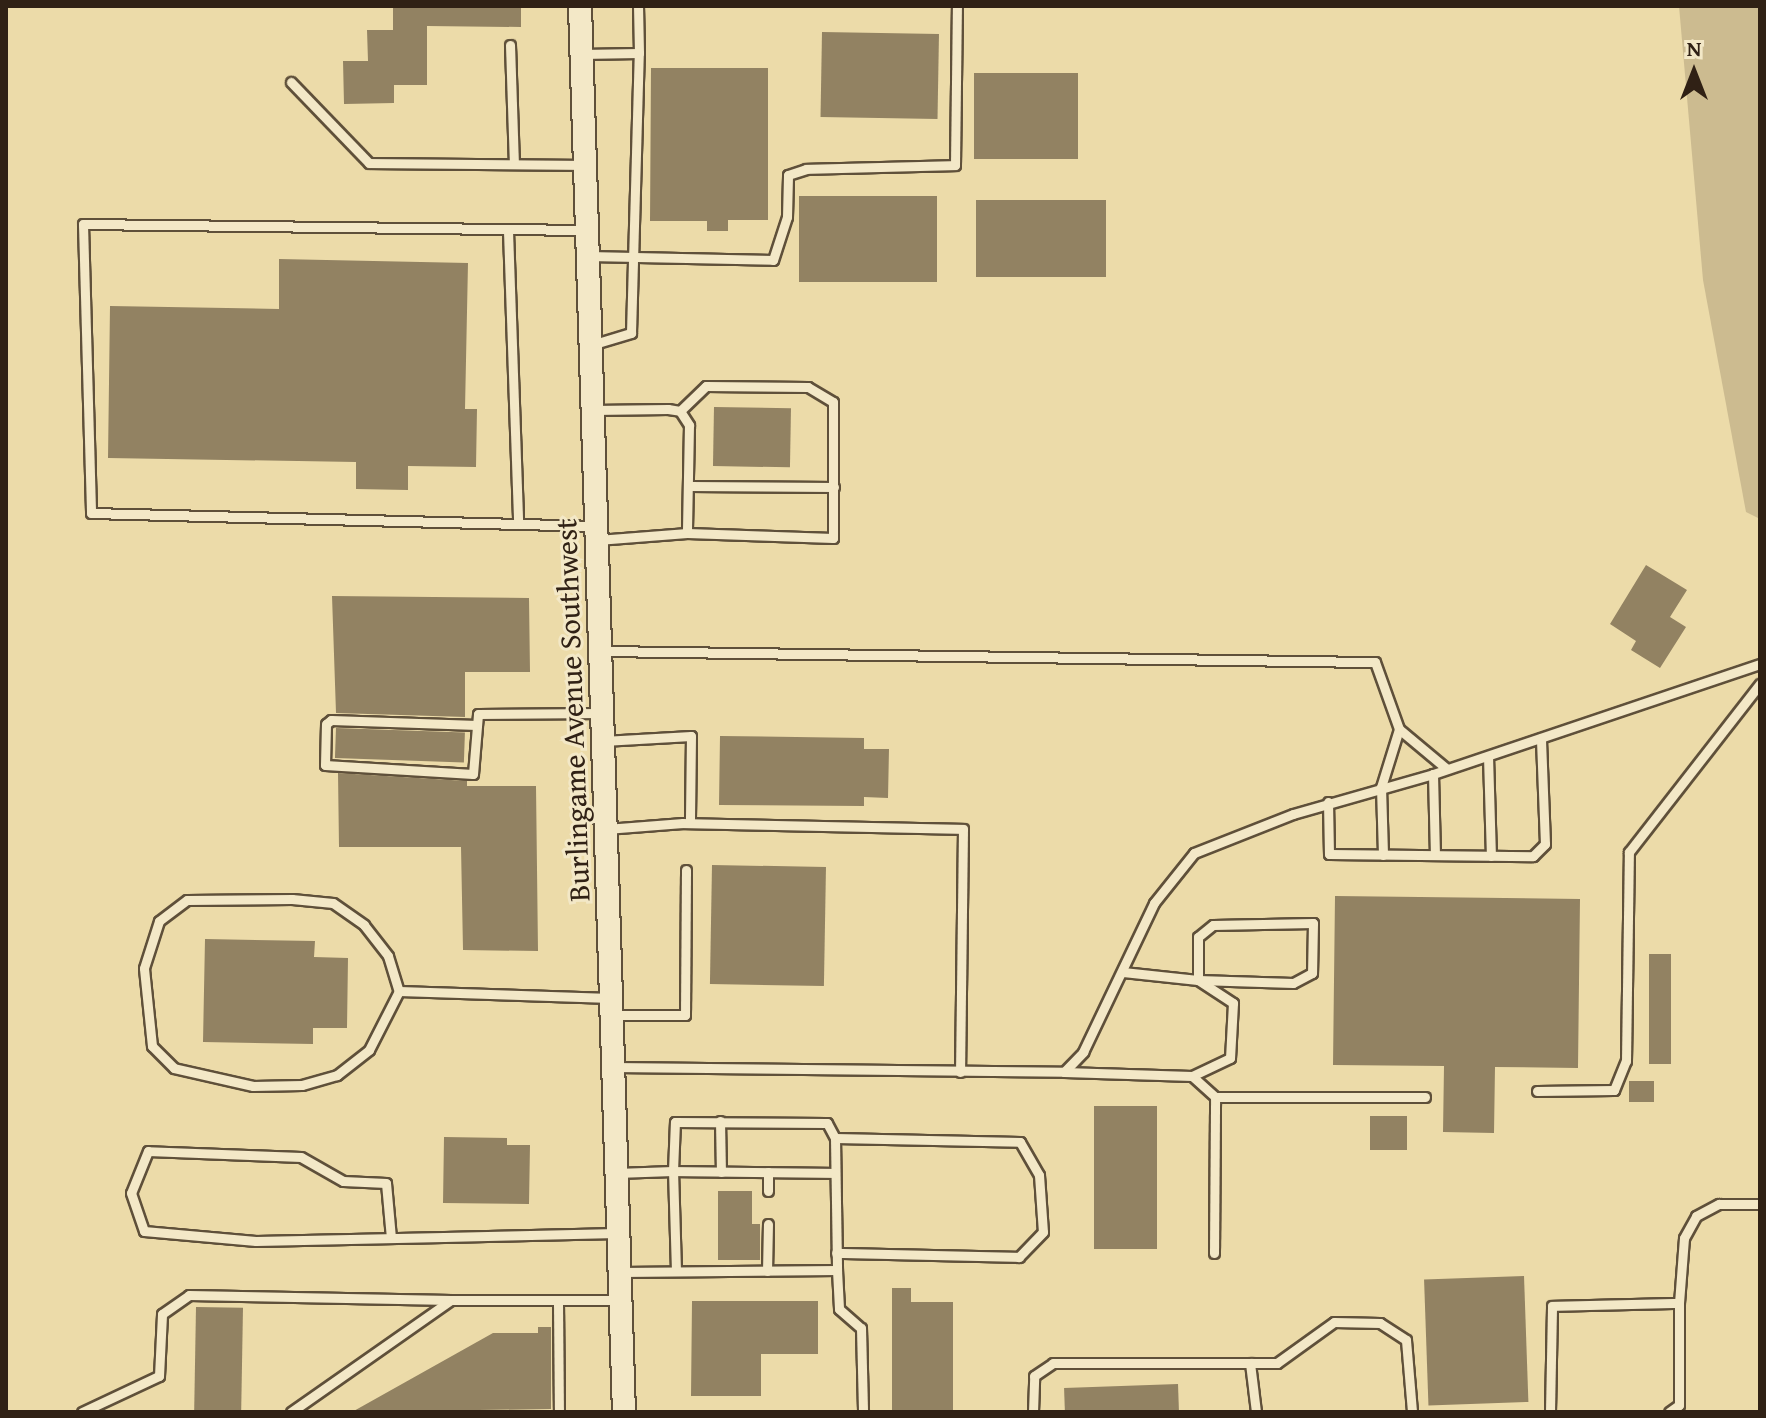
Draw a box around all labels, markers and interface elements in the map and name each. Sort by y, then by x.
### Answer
north arrow [1654,32,1734,112]
text: N [1687,32,1701,64]
street label: Burlingame Avenue Southwest [547,518,597,902]

